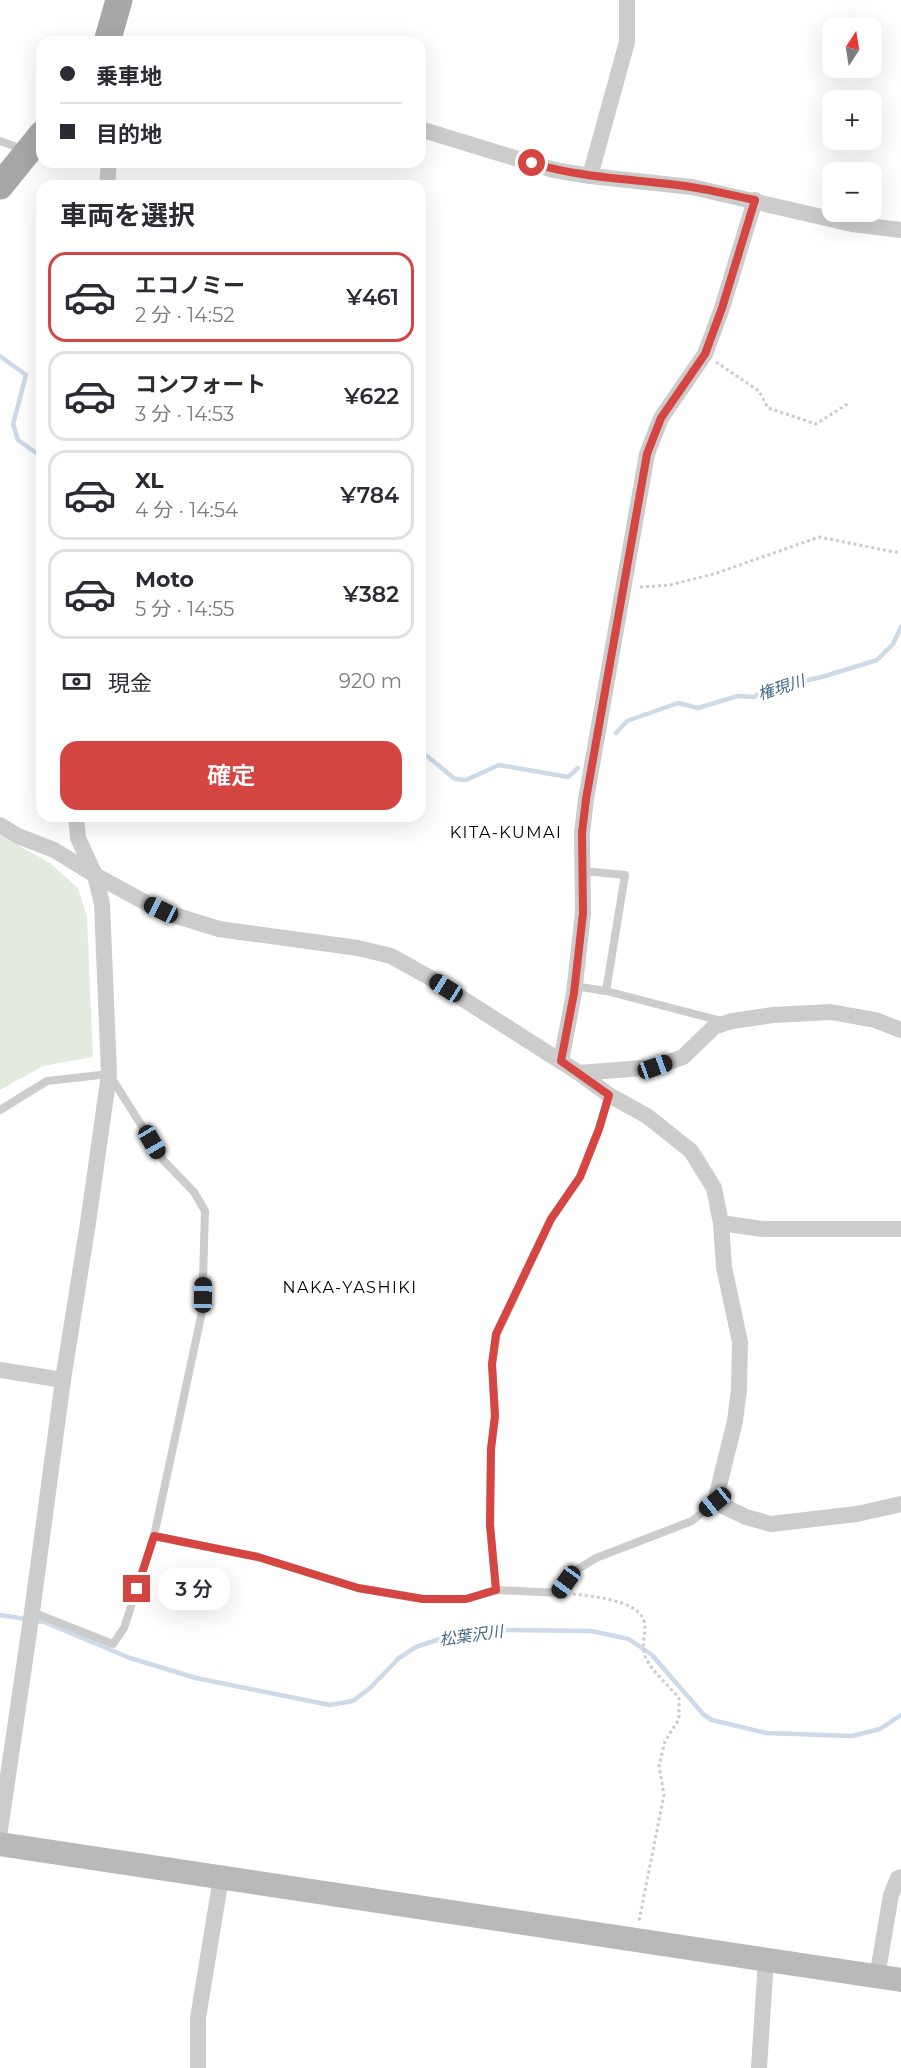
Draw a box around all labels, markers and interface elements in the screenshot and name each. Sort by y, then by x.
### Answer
north arrow [822,18,882,78]
map controls [822,18,882,222]
text: 乗車地 [96,63,162,90]
button: + [822,90,882,150]
text: 目的地 [96,121,162,148]
route start [518,149,545,176]
button: − [822,162,882,222]
text: 車両を選択 [60,199,195,232]
icon: car [63,270,117,324]
text: エコノミー [135,272,245,299]
text: ¥461 [346,284,399,311]
text: 2 分 · 14:52 [135,303,235,327]
icon: car [63,369,117,423]
text: コンフォート [135,371,266,398]
text: ¥622 [344,383,399,410]
text: 3 分 · 14:53 [135,402,234,426]
text: XL [135,467,164,494]
icon: car [63,468,117,522]
text: ¥784 [340,482,399,509]
text: 4 分 · 14:54 [135,498,238,522]
text: Moto [135,566,194,593]
icon: car [63,567,117,621]
text: ¥382 [343,581,399,608]
text: 5 分 · 14:55 [135,597,234,621]
icon: cash [60,665,93,698]
text: 920 m [339,669,402,693]
text: 現金 [108,670,152,697]
water label: 権現川 [755,670,809,704]
button: 確定 [60,741,402,810]
district label: KITA-KUMAI [450,823,562,842]
car [141,894,181,926]
car [426,971,466,1005]
car [635,1052,675,1082]
car [135,1122,169,1162]
car [194,1277,212,1313]
district label: NAKA-YASHIKI [282,1278,418,1297]
car [695,1484,735,1520]
car [548,1562,584,1602]
callout: 3 分 [158,1568,230,1610]
route end [123,1575,150,1602]
text: 3 分 [175,1577,213,1601]
water label: 松葉沢川 [438,1621,506,1649]

